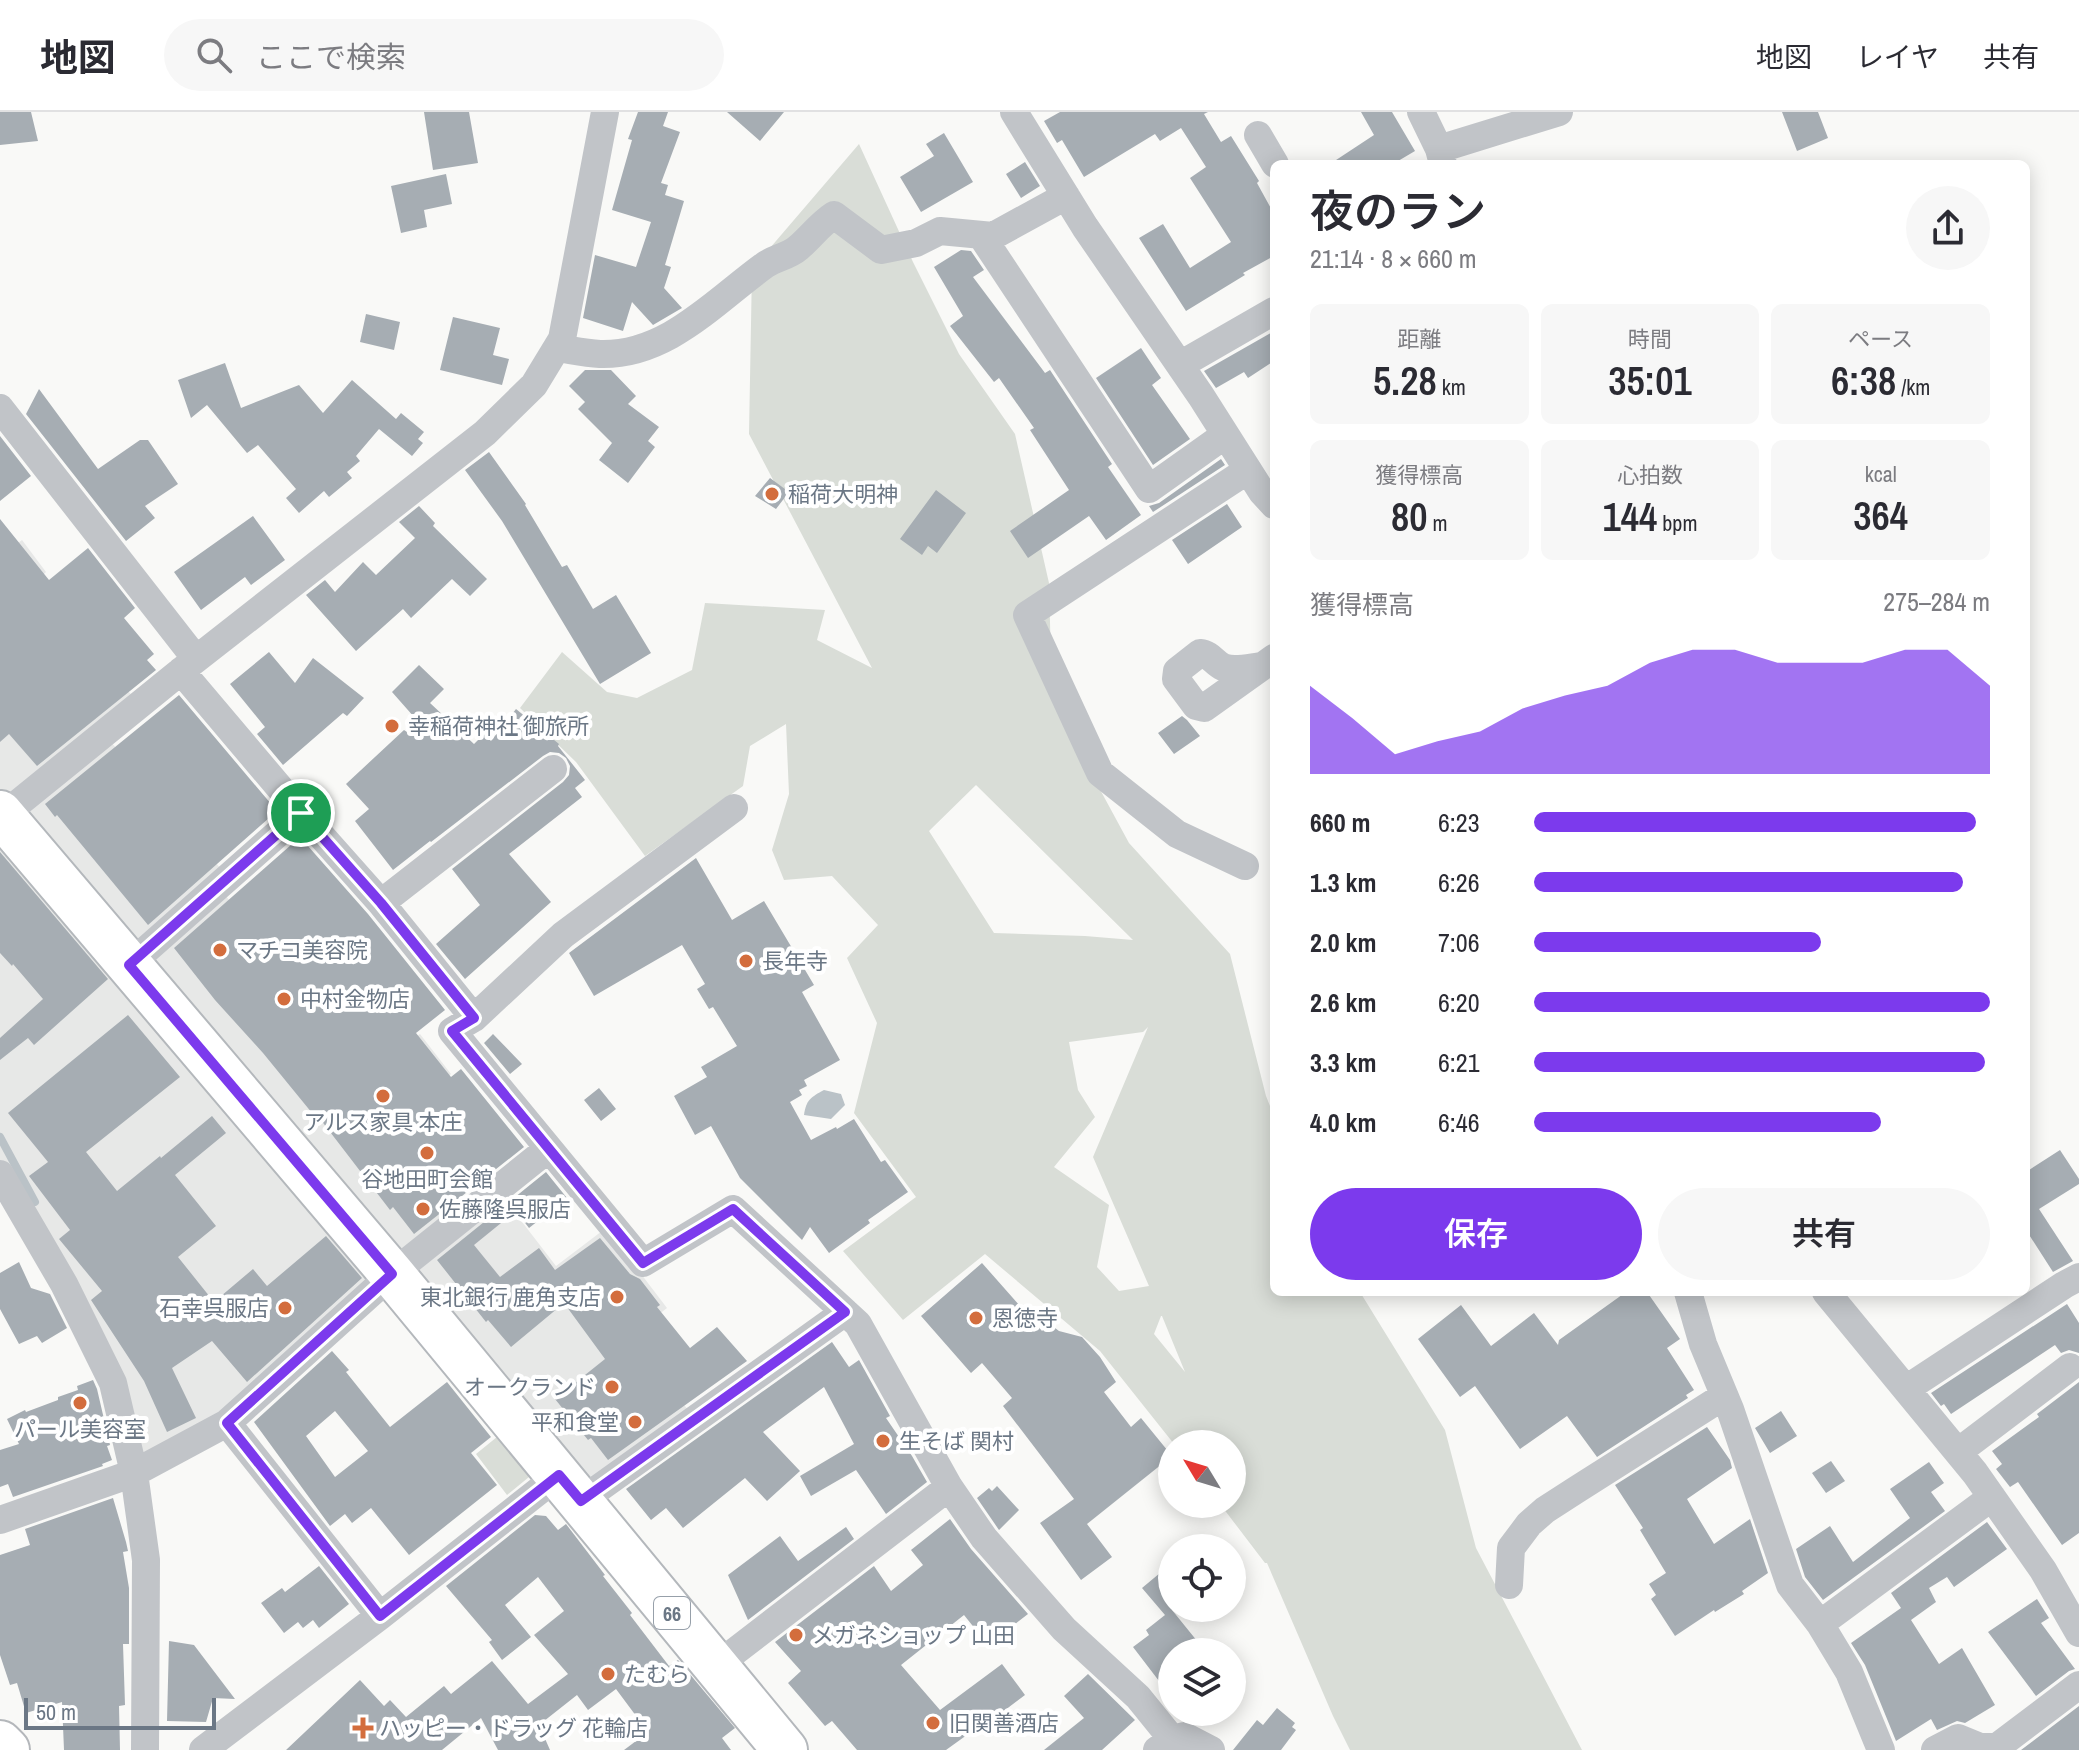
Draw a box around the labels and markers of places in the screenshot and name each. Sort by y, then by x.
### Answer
place label: 稲荷大明神 [788,479,898,509]
marker: 稲荷大明神 [763,485,781,503]
place label: 幸稲荷神社 御旅所 [408,711,589,741]
marker: 幸稲荷神社 御旅所 [383,717,401,735]
pin [267,779,335,847]
place label: マチコ美容院 [236,935,368,965]
marker: マチコ美容院 [211,941,229,959]
place label: 長年寺 [762,946,828,976]
marker: 長年寺 [737,952,755,970]
place label: 中村金物店 [300,984,410,1014]
marker: 中村金物店 [275,990,293,1008]
marker: アルス家具 本庄 [374,1087,392,1105]
place label: アルス家具 本庄 [304,1107,462,1137]
marker: 谷地田町会館 [418,1144,436,1162]
place label: 谷地田町会館 [361,1164,493,1194]
place label: 佐藤隆呉服店 [439,1194,571,1224]
marker: 佐藤隆呉服店 [414,1200,432,1218]
place label: 東北銀行 鹿角支店 [420,1282,601,1312]
marker: 東北銀行 鹿角支店 [608,1288,626,1306]
place label: 石幸呉服店 [159,1293,269,1323]
marker: 石幸呉服店 [276,1299,294,1317]
place label: 恩徳寺 [992,1303,1058,1333]
marker: 恩徳寺 [967,1309,985,1327]
place label: オークランド [464,1372,596,1402]
marker: オークランド [603,1378,621,1396]
marker: パール美容室 [71,1394,89,1412]
place label: 平和食堂 [531,1407,619,1437]
marker: 平和食堂 [626,1413,644,1431]
place label: パール美容室 [14,1414,146,1444]
place label: 生そば 関村 [899,1426,1014,1456]
marker: 生そば 関村 [874,1432,892,1450]
place label: メガネショップ 山田 [812,1620,1015,1650]
marker: メガネショップ 山田 [787,1626,805,1644]
place label: たむら [624,1659,690,1689]
marker: たむら [599,1665,617,1683]
place label: 旧関善酒店 [949,1708,1059,1738]
place label: ハッピー・ドラッグ 花輪店 [379,1713,648,1743]
marker: 旧関善酒店 [924,1714,942,1732]
marker: ハッピー・ドラッグ 花輪店 [354,1719,372,1737]

